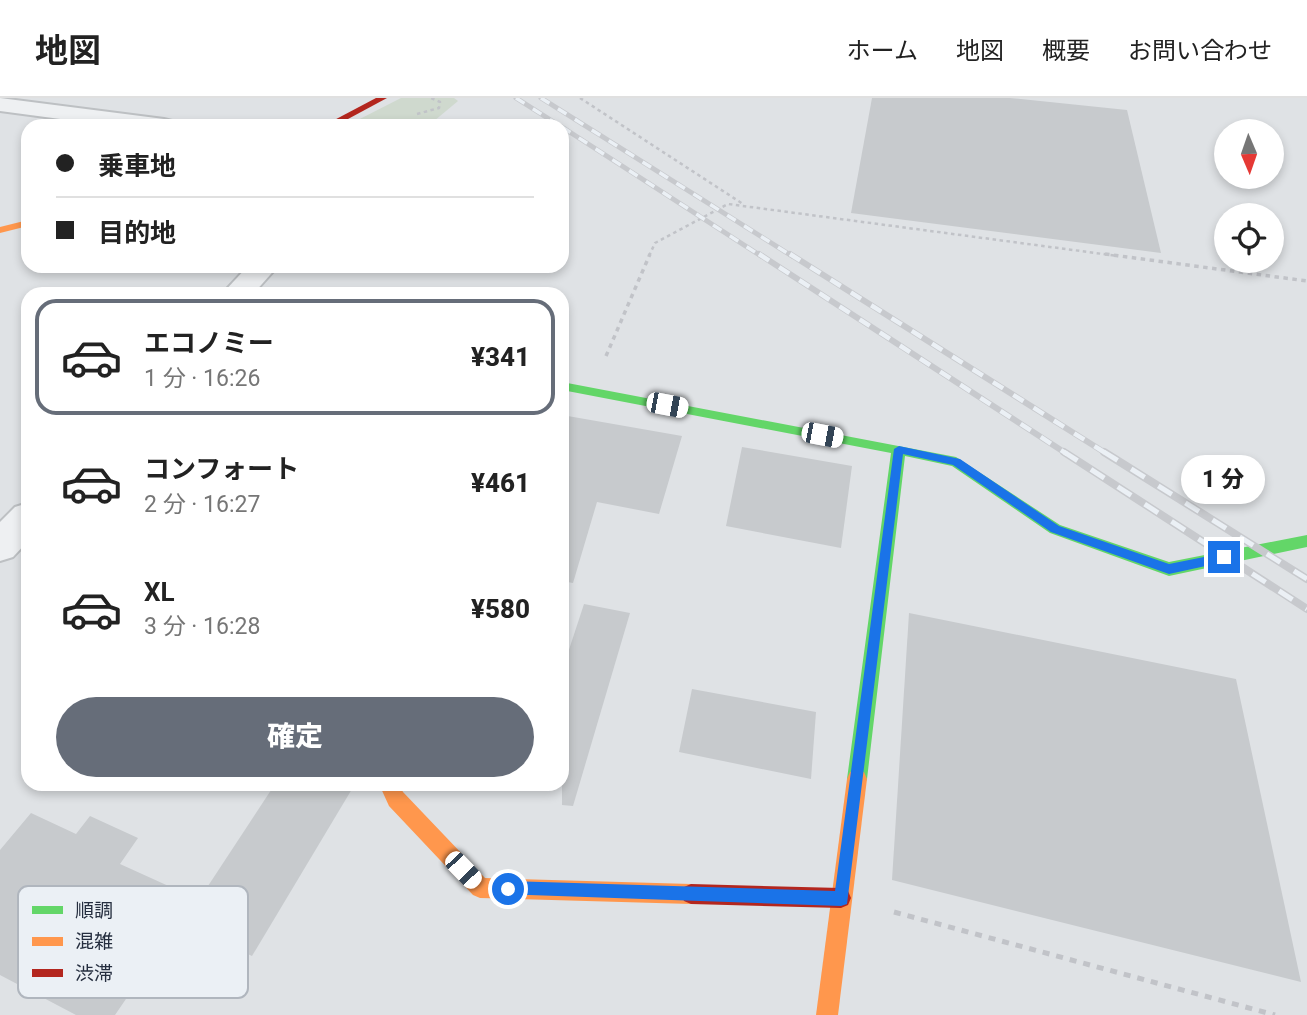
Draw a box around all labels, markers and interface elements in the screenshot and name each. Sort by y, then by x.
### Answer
text: 地図 [35,31,101,70]
text: ホーム [847,37,918,65]
text: 地図 [956,37,1004,65]
text: 概要 [1042,37,1090,65]
text: お問い合わせ [1128,37,1272,65]
north arrow [1214,119,1284,189]
map controls [1214,119,1284,273]
text: 乗車地 [98,151,176,181]
button: locate [1214,203,1284,273]
text: 目的地 [98,218,176,248]
icon: car [60,326,123,389]
text: エコノミー [144,328,274,358]
text: ¥341 [471,342,530,372]
text: 1 分 · 16:26 [144,365,260,392]
car [645,391,690,419]
car [800,421,845,449]
icon: car [60,452,123,515]
text: コンフォート [144,454,299,484]
callout: 1 分 [1182,456,1266,504]
text: 1 分 [1202,466,1244,493]
text: ¥461 [471,468,530,498]
text: 2 分 · 16:27 [144,491,260,518]
route end [1208,541,1240,573]
text: XL [144,577,175,607]
icon: car [60,578,123,641]
text: ¥580 [471,594,530,624]
text: 3 分 · 16:28 [144,613,260,640]
button: 確定 [56,697,534,777]
car [441,848,486,892]
route start [492,873,524,905]
legend [18,886,248,998]
text: 順調 [75,899,113,922]
text: 混雑 [75,930,113,953]
text: 渋滞 [75,962,113,985]

